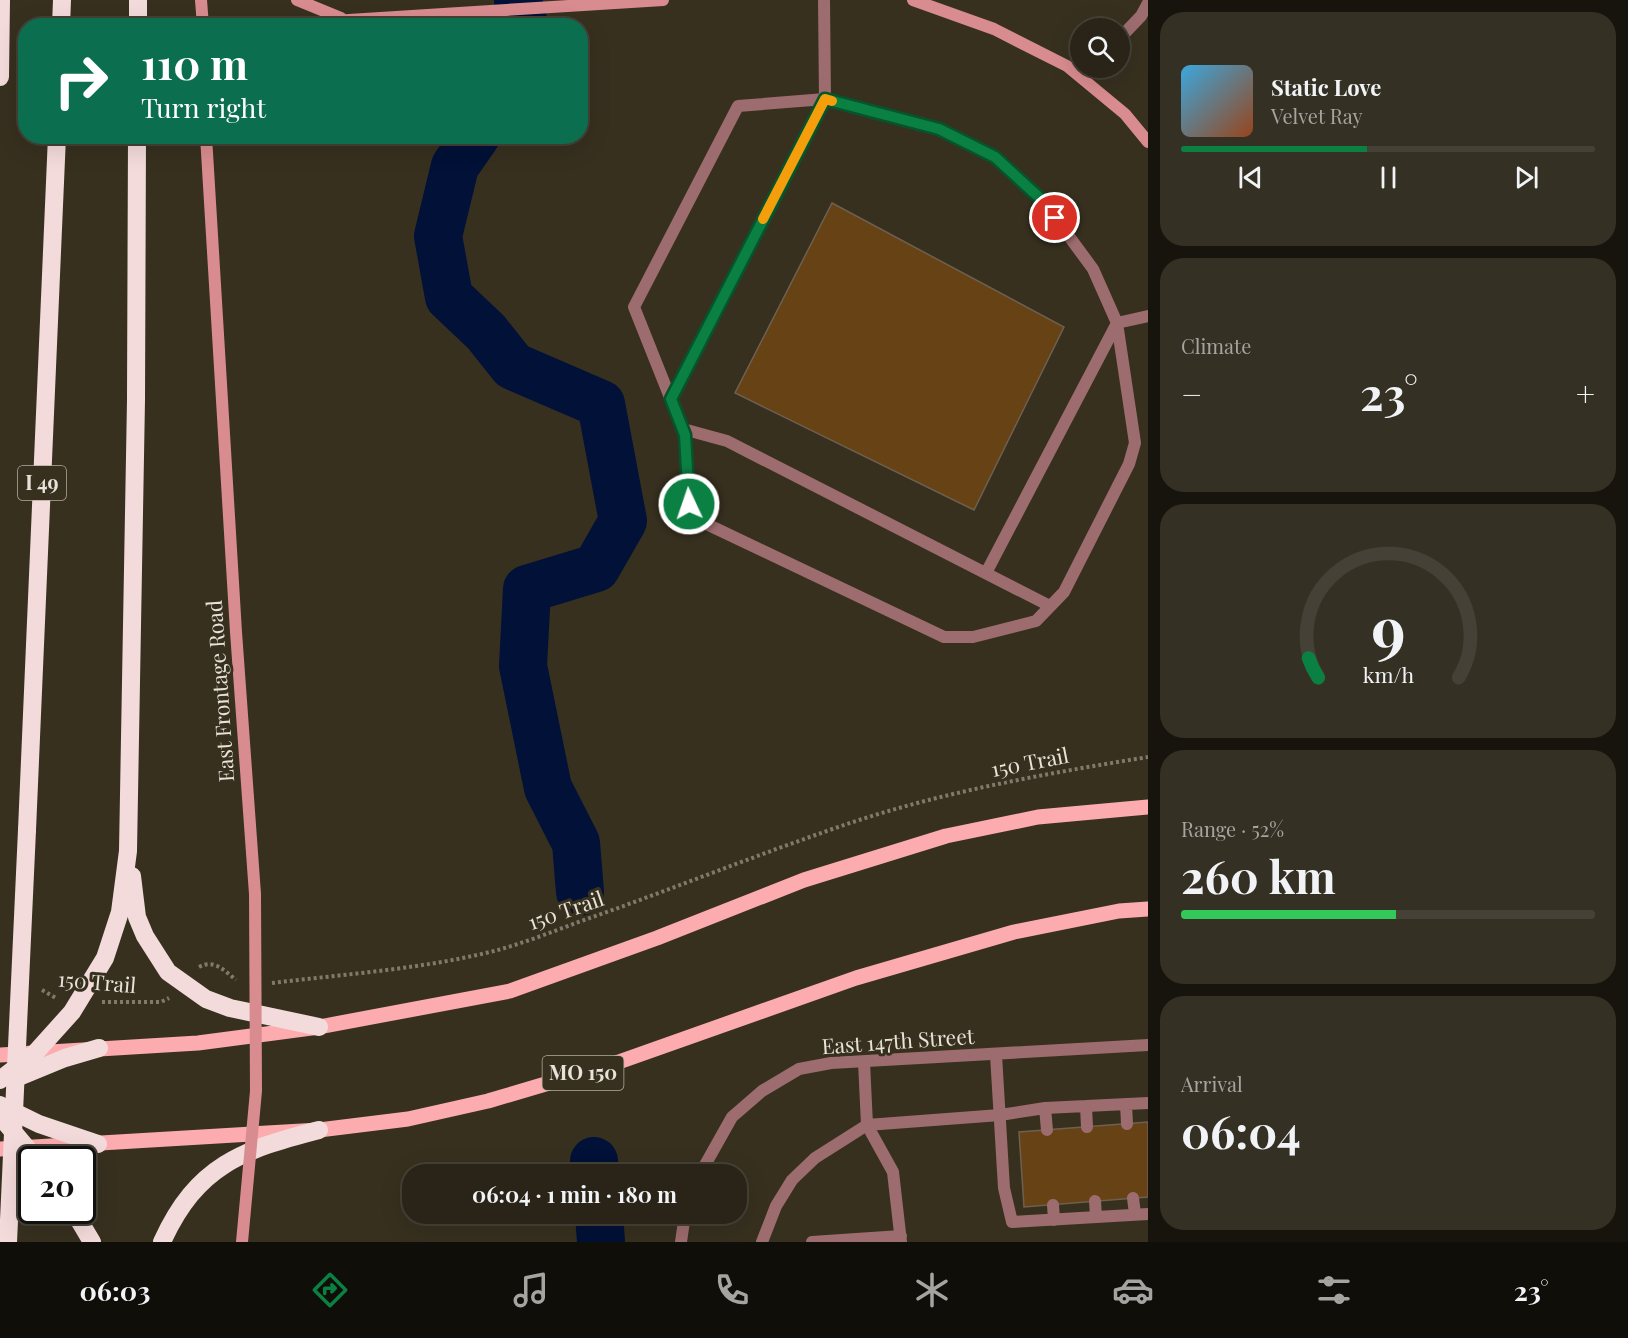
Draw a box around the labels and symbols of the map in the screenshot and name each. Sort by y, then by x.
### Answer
pin [1029,192,1080,243]
road number: I 49 [18,466,66,500]
position arrow [657,472,721,536]
street label: East Frontage Road [199,599,239,783]
street label: 150 Trail [988,740,1071,782]
street label: 150 Trail [524,883,607,935]
street label: 150 Trail [57,964,138,998]
street label: East 147th Street [821,1021,976,1059]
road number: MO 150 [542,1056,624,1090]
speed limit sign: 20 [18,1146,96,1224]

